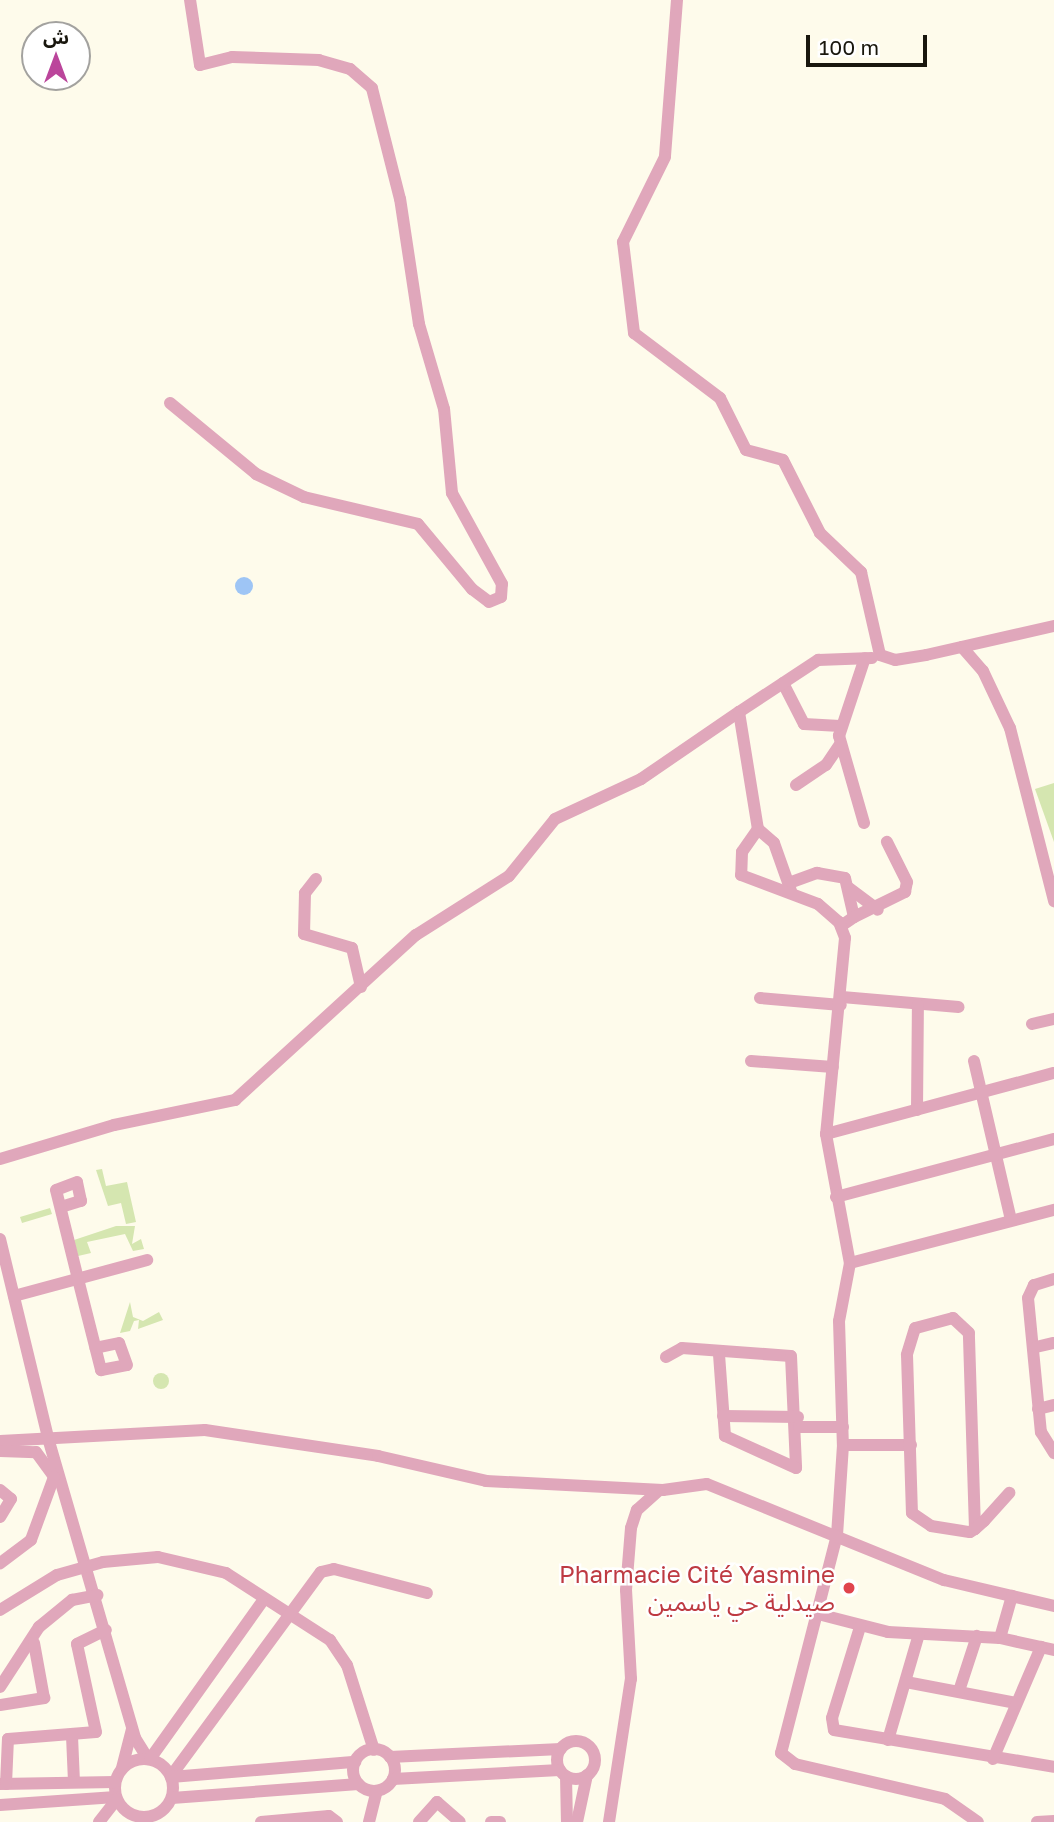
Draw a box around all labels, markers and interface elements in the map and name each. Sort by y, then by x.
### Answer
north arrow [21,21,91,91]
scale bar [809,21,930,65]
text: ش [43,25,69,48]
text: 100 m [819,34,879,60]
place label: Pharmacie Cité Yasmine صيدلية حي ياسمين [559,1560,835,1616]
marker: Pharmacie Cité Yasmine صيدلية حي ياسمين [841,1580,857,1596]

